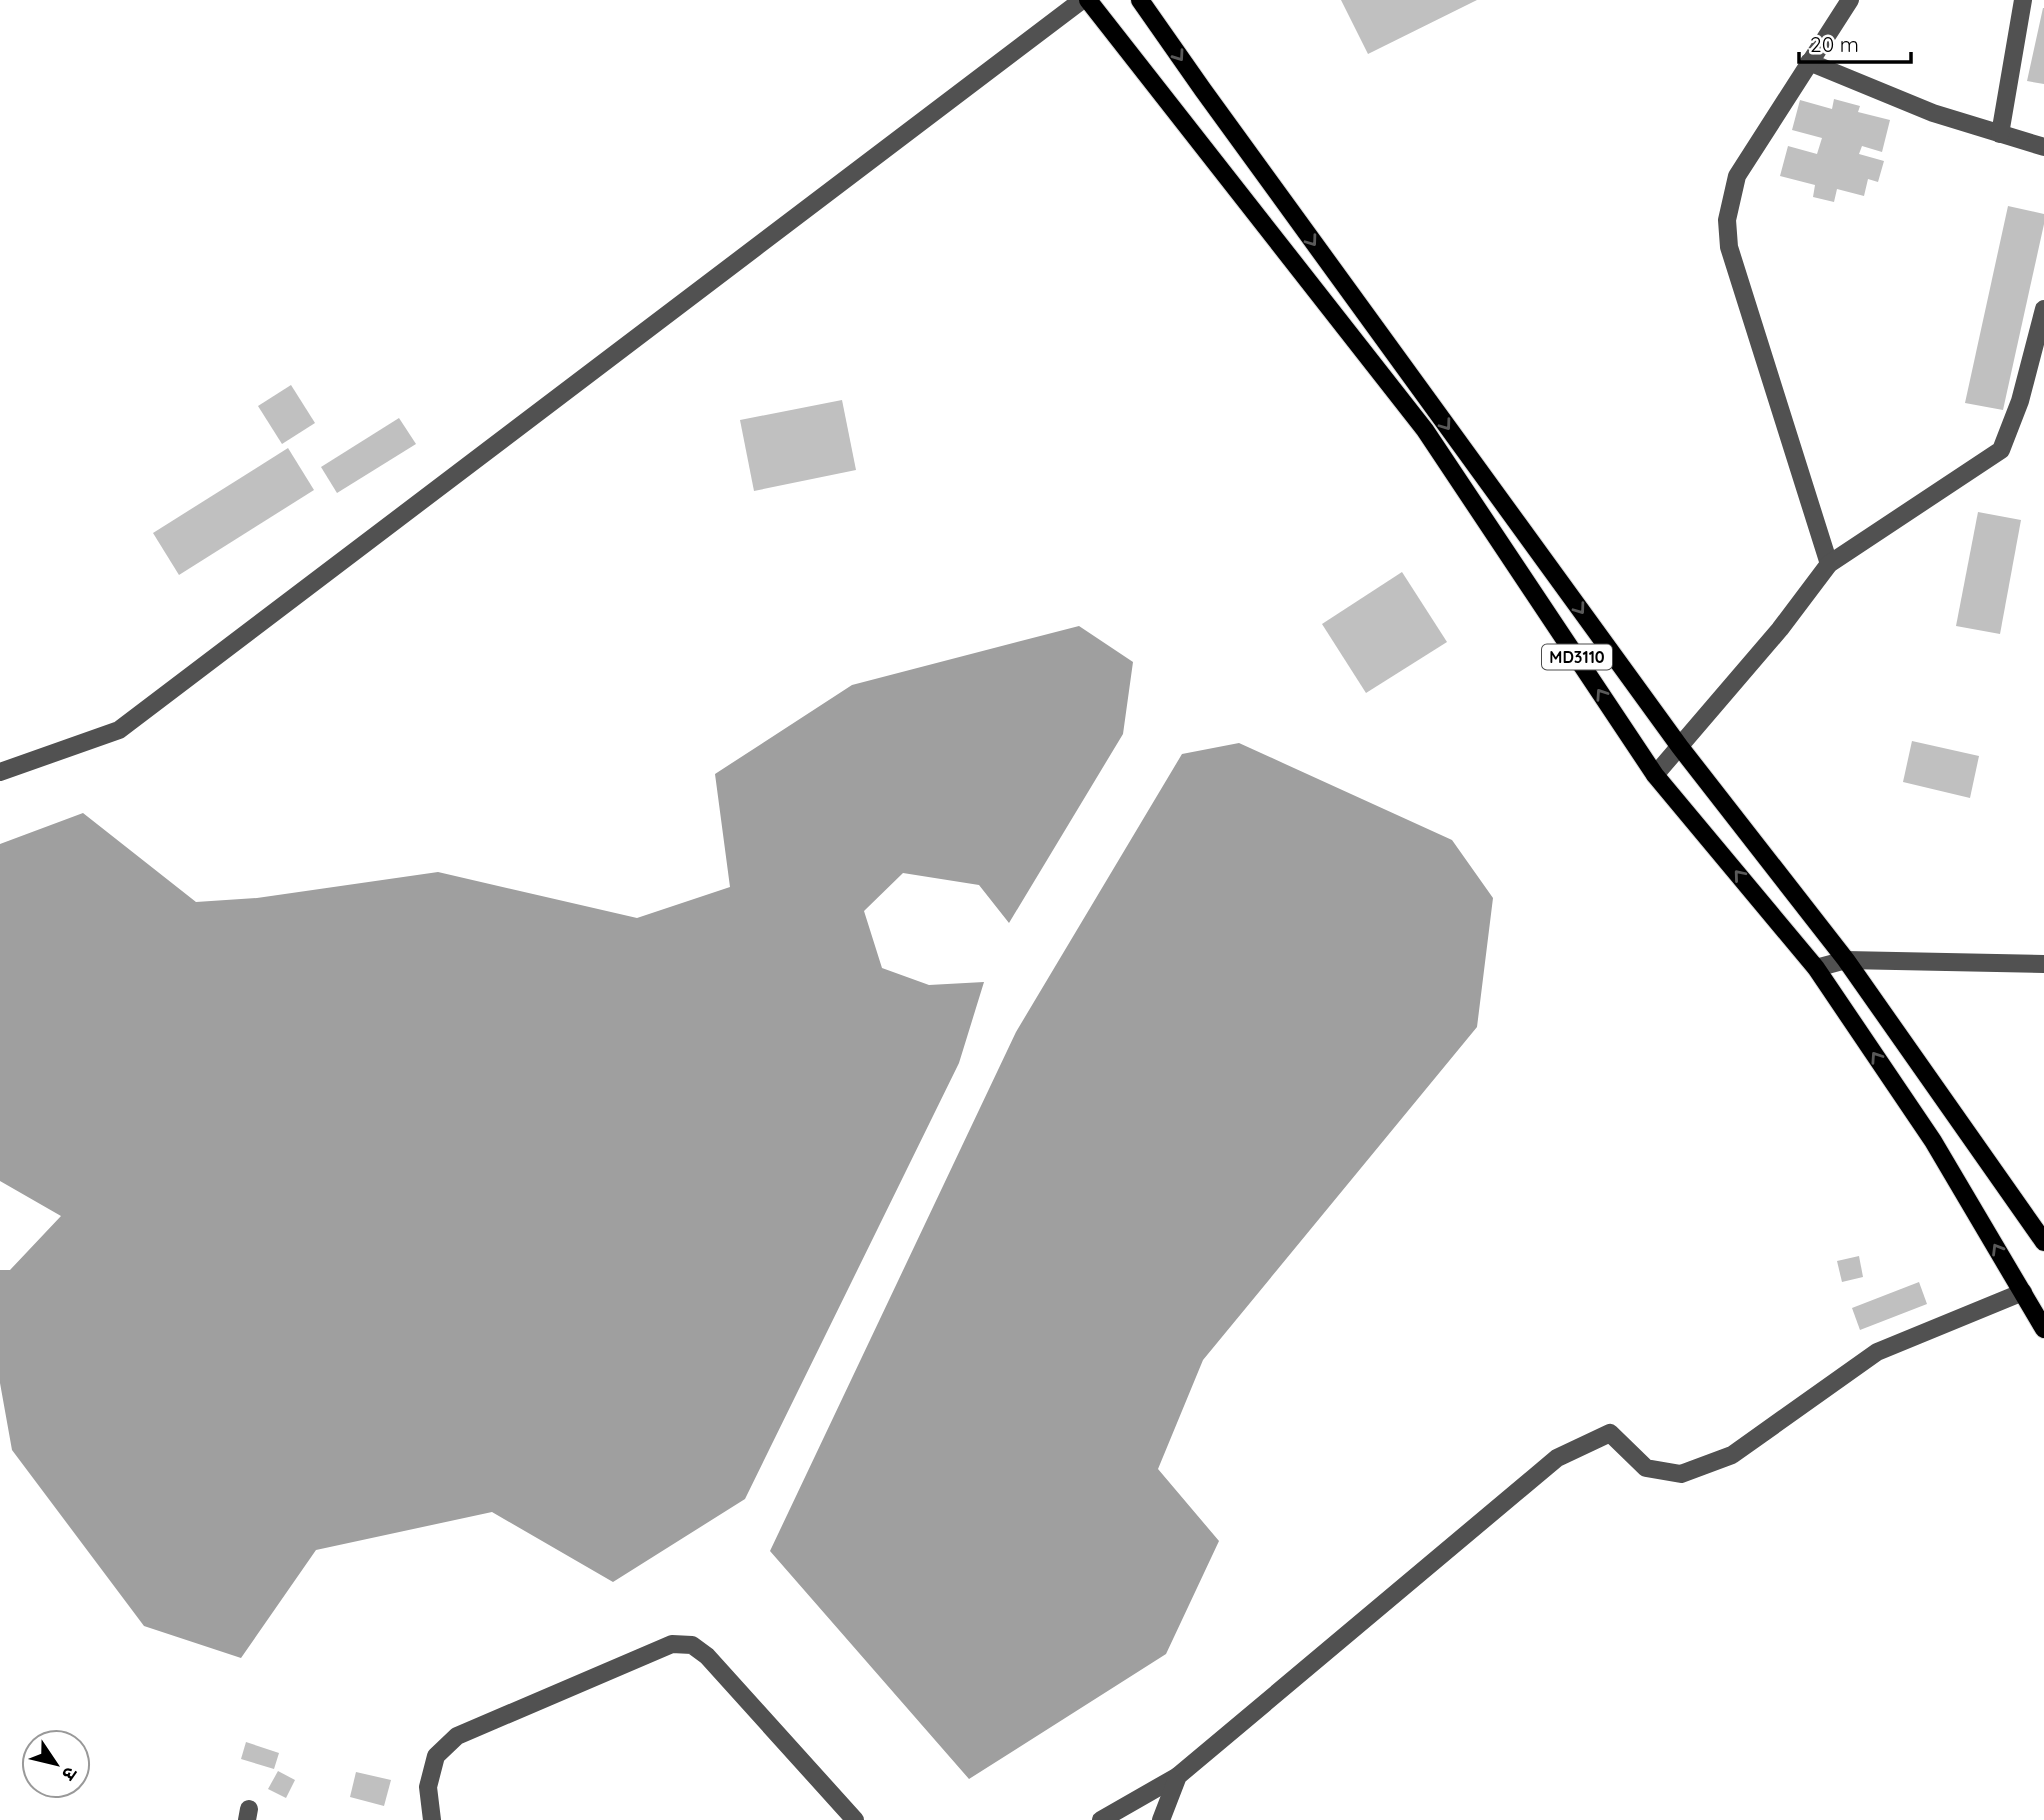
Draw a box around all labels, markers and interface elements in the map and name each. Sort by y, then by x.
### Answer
scale bar [1799,21,1911,65]
text: 20 m [1810,31,1859,57]
one-way arrow [1171,48,1183,61]
one-way arrow [1304,233,1317,245]
one-way arrow [1438,417,1450,429]
one-way arrow [1572,601,1584,614]
road number: MD3110 [1542,644,1612,670]
one-way arrow [1597,689,1610,702]
one-way arrow [1735,871,1747,884]
one-way arrow [1871,1051,1884,1064]
one-way arrow [1992,1243,2005,1256]
north arrow [21,1729,91,1799]
text: उ [56,1762,83,1786]

